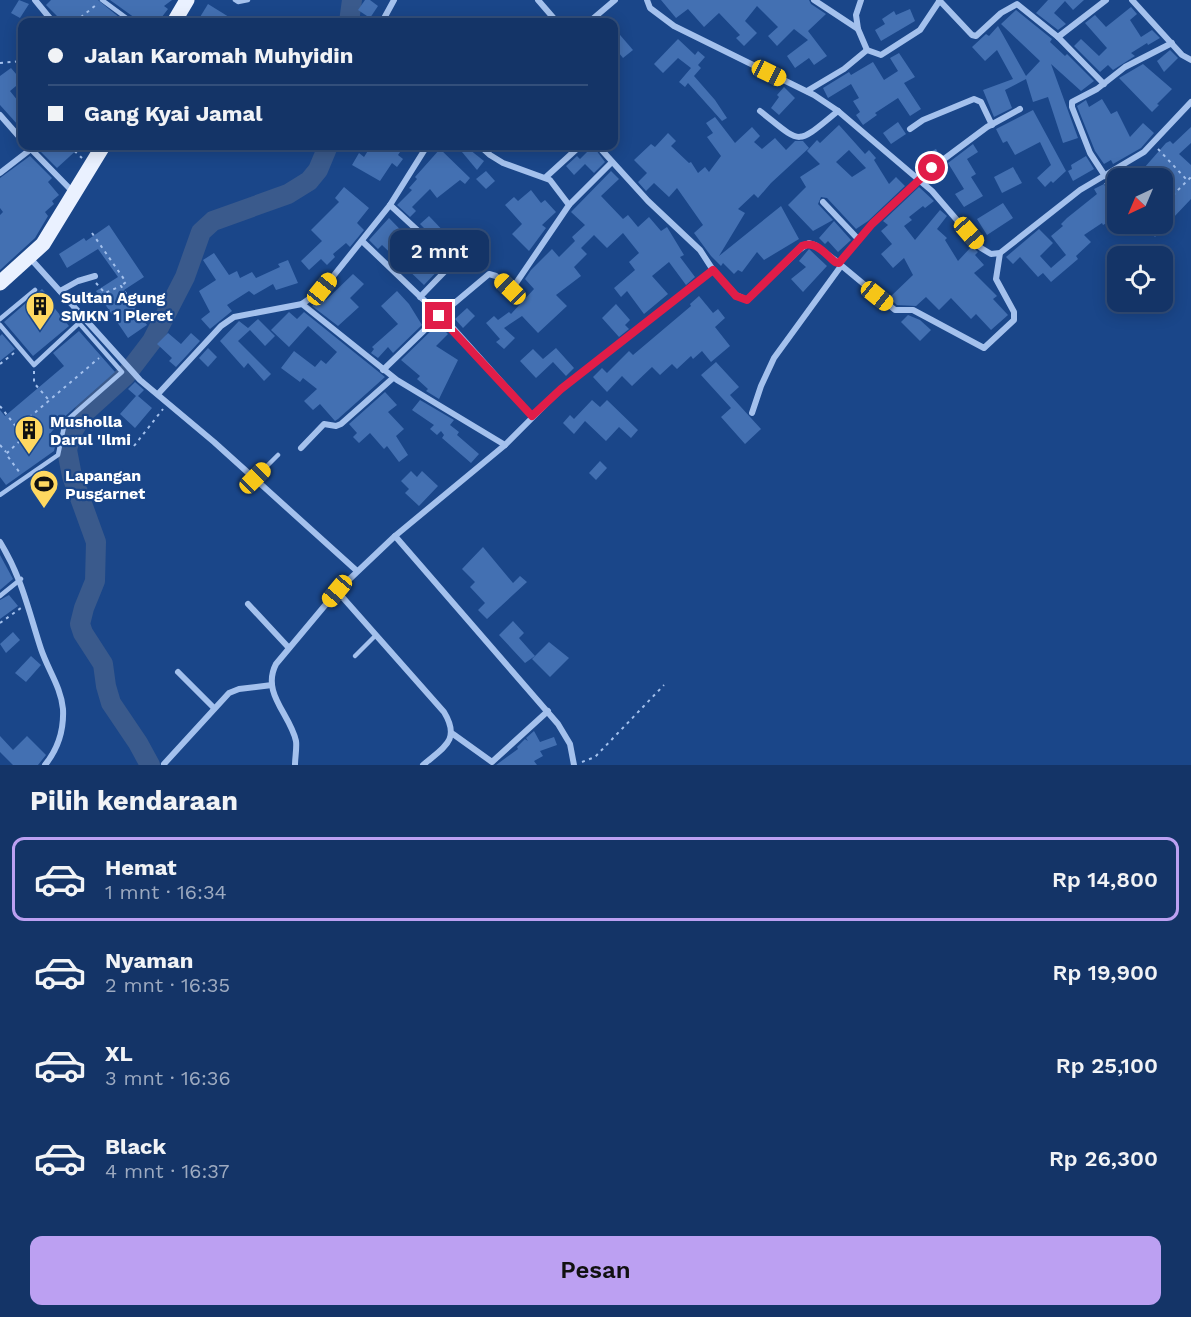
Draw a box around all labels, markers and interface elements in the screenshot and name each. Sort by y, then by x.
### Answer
text: Jalan Karomah Muhyidin [84,43,353,68]
car [749,57,789,89]
text: Gang Kyai Jamal [84,101,262,126]
route start [918,154,945,181]
north arrow [1107,168,1173,234]
map controls [1107,168,1173,312]
car [950,214,988,252]
callout: 2 mnt [390,229,488,271]
text: 2 mnt [411,239,468,263]
button: locate [1107,246,1173,312]
car [304,269,340,309]
car [491,270,529,308]
car [857,278,897,314]
place label: Sultan Agung SMKN 1 Pleret [61,288,173,325]
building icon: Sultan Agung SMKN 1 Pleret [24,290,56,332]
route end [425,302,452,329]
place label: Musholla Darul 'Ilmi [50,412,131,449]
building icon: Musholla Darul 'Ilmi [13,414,45,456]
car [236,459,274,497]
place label: Lapangan Pusgarnet [65,466,145,503]
sports icon: Lapangan Pusgarnet [28,468,60,510]
car [319,571,355,611]
text: Pilih kendaraan [30,785,238,817]
icon: car [33,852,87,906]
text: Hemat [105,855,177,880]
text: Rp 14,800 [1052,867,1158,892]
text: 1 mnt · 16:34 [105,880,227,904]
icon: car [33,945,87,999]
text: Nyaman [105,948,193,973]
text: Rp 19,900 [1053,960,1158,985]
text: 2 mnt · 16:35 [105,973,230,997]
icon: car [33,1038,87,1092]
text: XL [105,1041,133,1066]
text: Rp 25,100 [1056,1053,1158,1078]
text: 3 mnt · 16:36 [105,1066,231,1090]
icon: car [33,1131,87,1185]
text: Black [105,1134,166,1159]
text: Rp 26,300 [1049,1146,1158,1171]
text: 4 mnt · 16:37 [105,1159,229,1183]
button: Pesan [30,1236,1161,1305]

